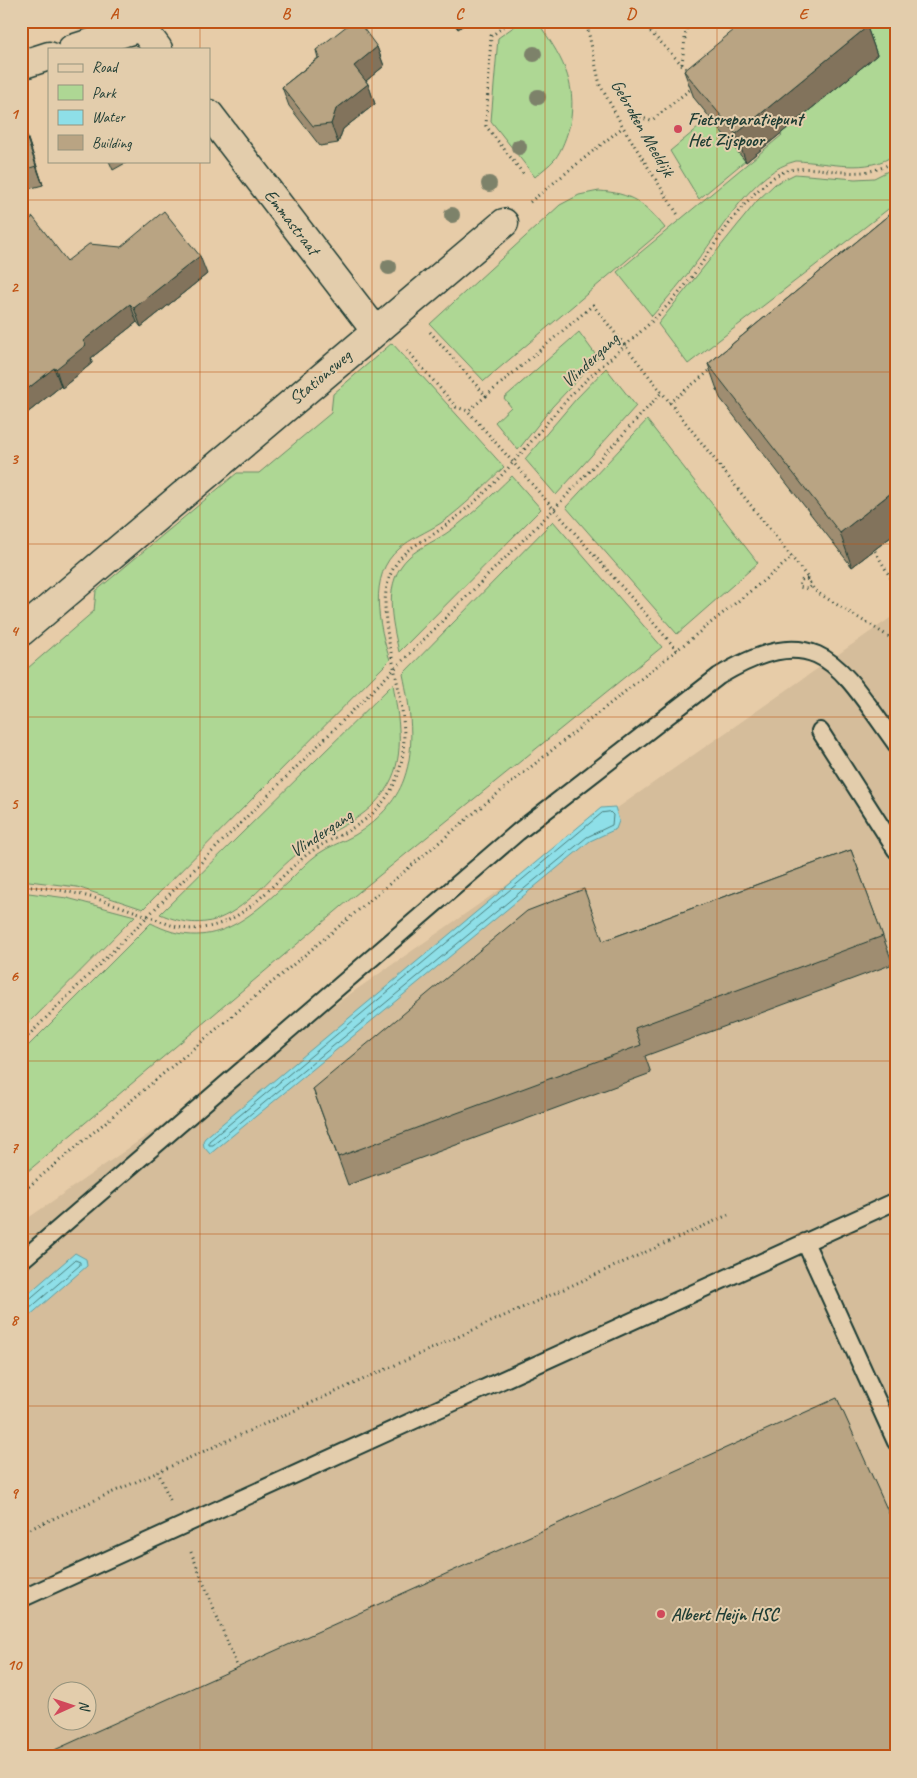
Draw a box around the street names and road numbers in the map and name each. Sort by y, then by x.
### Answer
street label: Gebroken Meeldijk [606,75,680,182]
street label: Emmastraat [259,185,326,262]
street label: Vlindergang [557,327,625,392]
street label: Stationsweg [284,344,357,409]
street label: Vlindergang [285,803,358,862]

